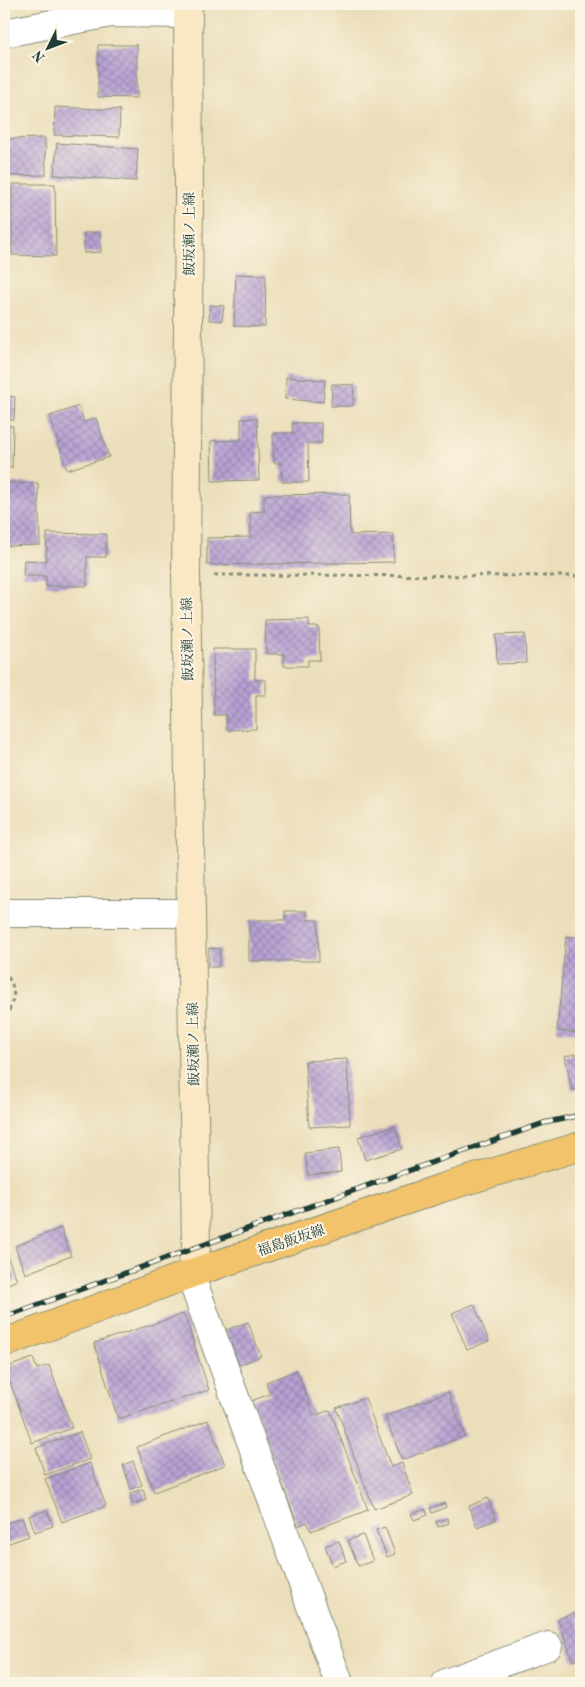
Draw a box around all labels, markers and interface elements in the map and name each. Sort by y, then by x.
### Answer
north arrow [22,22,72,72]
text: N [30,47,48,65]
street label: 飯坂瀬ノ上線 [182,192,197,276]
street label: 飯坂瀬ノ上線 [179,597,196,681]
street label: 飯坂瀬ノ上線 [185,1002,202,1086]
street label: 福島飯坂線 [256,1222,327,1259]

